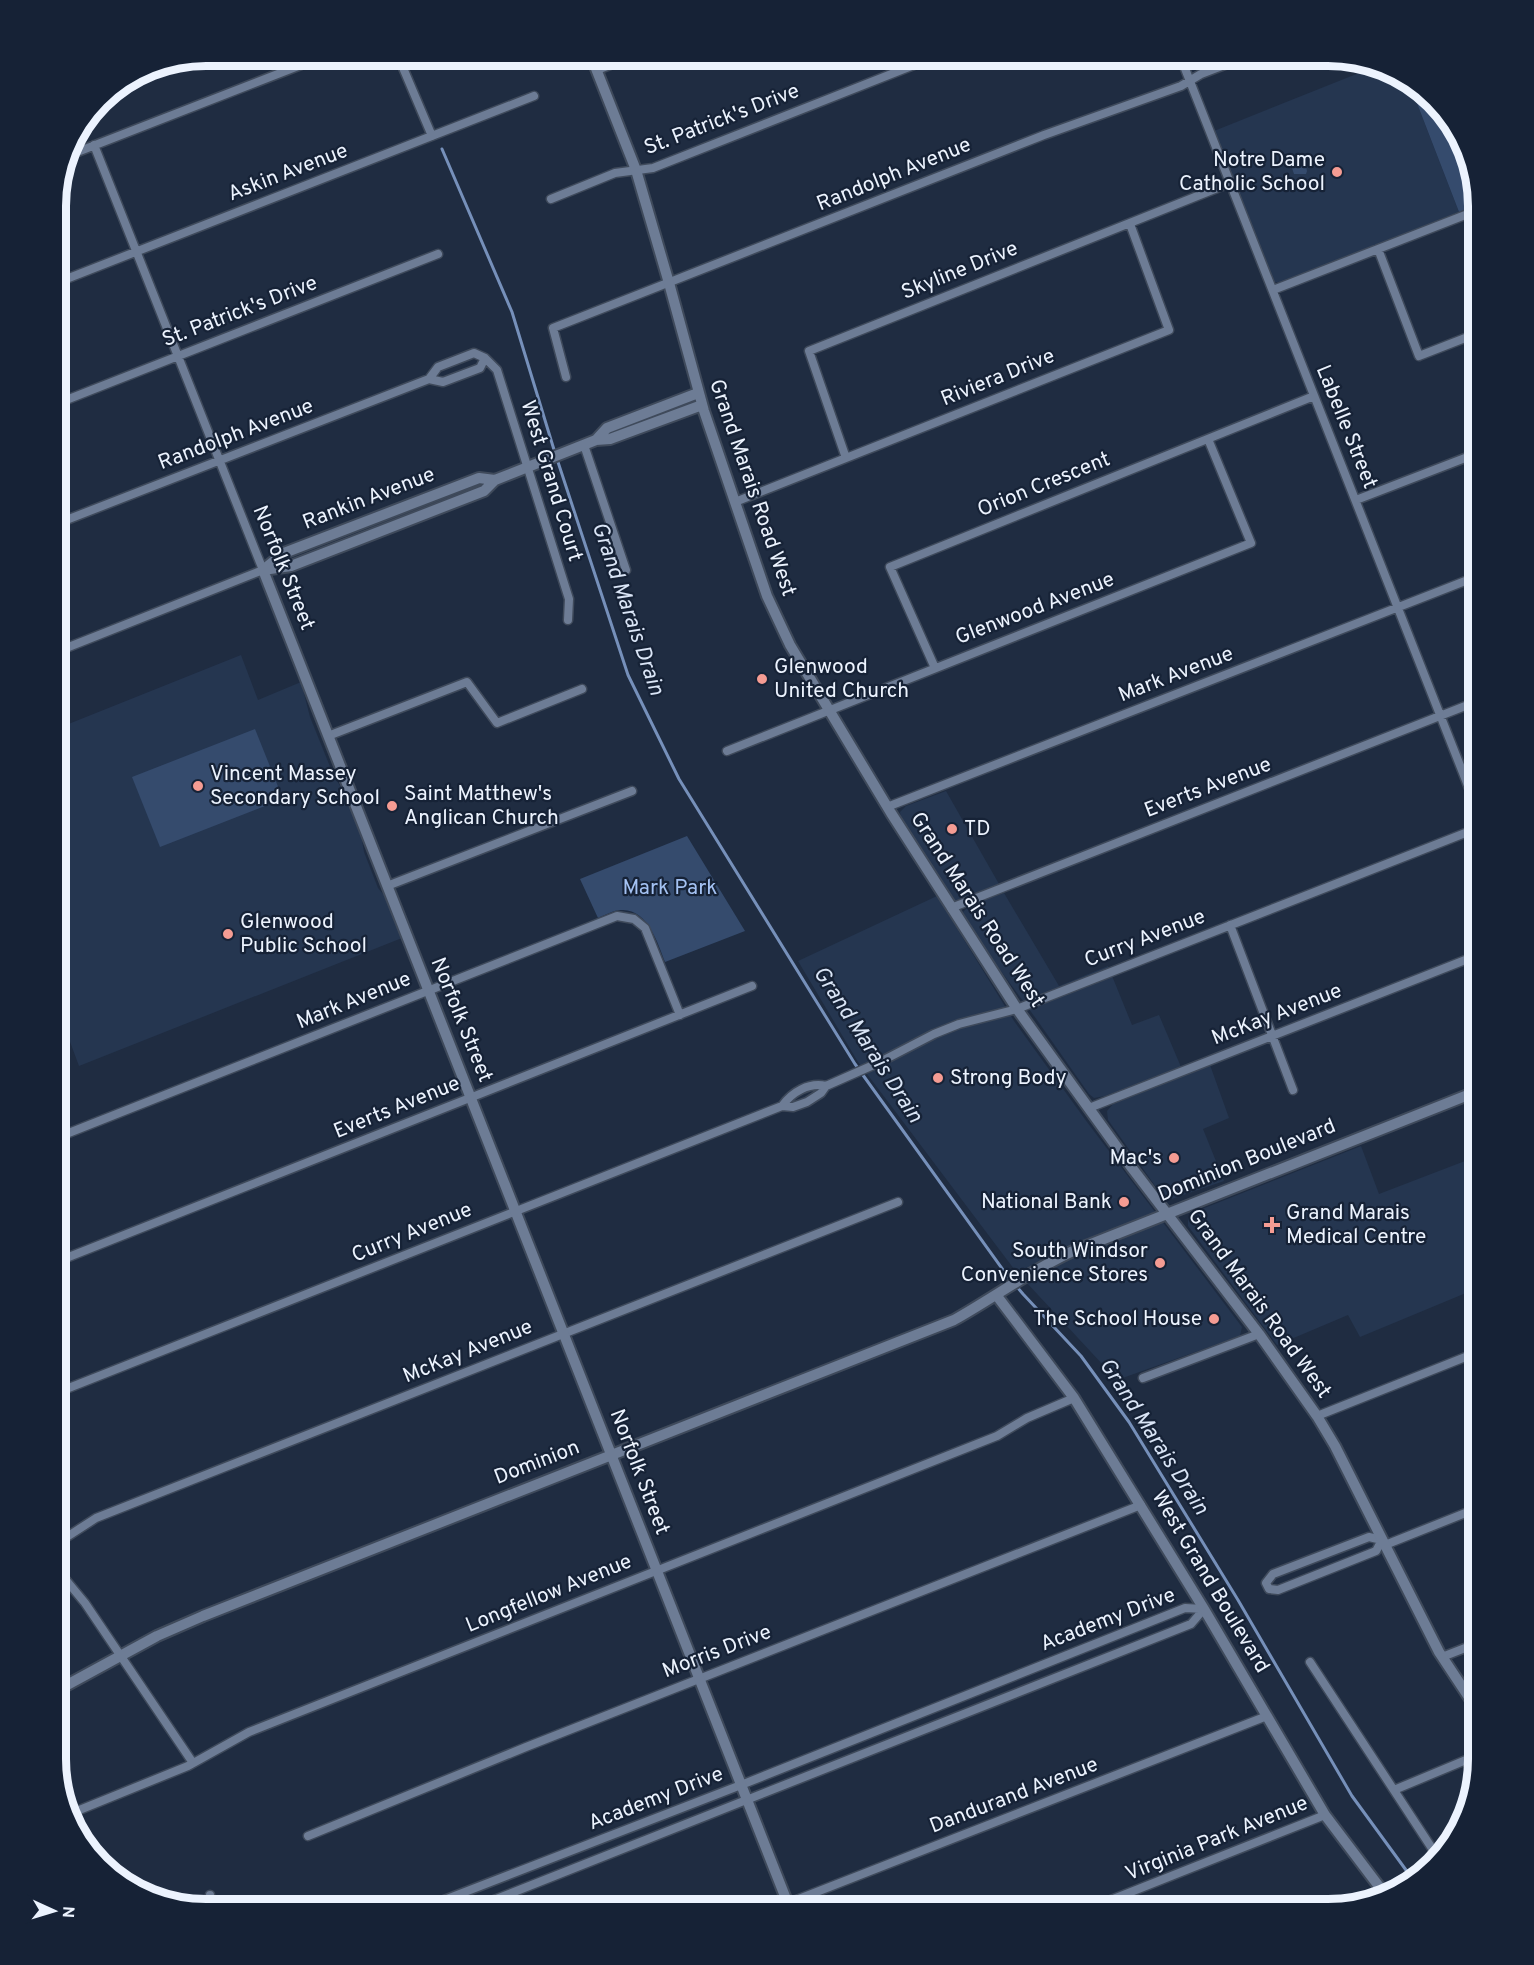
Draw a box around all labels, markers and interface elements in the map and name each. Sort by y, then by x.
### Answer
street label: St. Patrick's Drive [640,78,804,162]
street label: Randolph Avenue [813,132,975,218]
street label: Askin Avenue [224,138,352,208]
place label: Notre Dame Catholic School [1179,147,1325,198]
marker: Notre Dame Catholic School [1330,165,1344,179]
street label: Skyline Drive [898,235,1022,307]
street label: St. Patrick's Drive [158,270,322,354]
street label: Riviera Drive [937,343,1059,413]
street label: Labelle Street [1309,361,1383,493]
street label: Grand Marais Road West [702,376,802,600]
street label: Randolph Avenue [154,393,318,477]
street label: West Grand Court [514,397,588,565]
street label: Orion Crescent [974,446,1114,524]
street label: Rankin Avenue [299,461,439,537]
street label: Norfolk Street [246,502,320,634]
water label: Grand Marais Drain [585,519,669,699]
street label: Glenwood Avenue [952,566,1118,652]
street label: Mark Avenue [1115,641,1237,709]
place label: Glenwood United Church [774,654,909,705]
marker: Glenwood United Church [755,672,769,686]
street label: Everts Avenue [1141,751,1275,825]
place label: Vincent Massey Secondary School [210,761,380,812]
marker: Vincent Massey Secondary School [191,779,205,793]
place label: Saint Matthew's Anglican Church [404,781,559,832]
marker: Saint Matthew's Anglican Church [385,799,399,813]
street label: Grand Marais Road West [904,807,1050,1013]
place label: TD [964,816,991,843]
marker: TD [945,822,959,836]
park label: Mark Park [622,875,718,902]
street label: Curry Avenue [1081,904,1209,974]
place label: Glenwood Public School [240,909,367,960]
marker: Glenwood Public School [221,927,235,941]
street label: Norfolk Street [424,954,498,1086]
water label: Grand Marais Drain [806,962,928,1128]
street label: Mark Avenue [293,966,415,1036]
street label: McKay Avenue [1208,978,1346,1052]
place label: Strong Body [950,1065,1067,1092]
street label: Everts Avenue [330,1070,464,1146]
marker: Strong Body [931,1071,945,1085]
street label: Dominion Boulevard [1154,1113,1340,1209]
place label: Mac's [1110,1145,1162,1172]
marker: Mac's [1167,1151,1181,1165]
place label: National Bank [981,1189,1112,1216]
marker: National Bank [1117,1195,1131,1209]
street label: Curry Avenue [348,1197,476,1269]
place label: Grand Marais Medical Centre [1286,1200,1426,1251]
street label: Grand Marais Road West [1181,1204,1337,1404]
marker: Grand Marais Medical Centre [1263,1216,1281,1234]
place label: South Windsor Convenience Stores [961,1238,1148,1289]
marker: South Windsor Convenience Stores [1153,1256,1167,1270]
place label: The School House [1033,1306,1202,1333]
marker: The School House [1207,1312,1221,1326]
street label: McKay Avenue [399,1314,537,1390]
water label: Grand Marais Drain [1092,1354,1214,1520]
street label: Norfolk Street [603,1405,675,1539]
street label: Dominion [490,1434,584,1492]
street label: West Grand Boulevard [1145,1486,1275,1678]
street label: Longfellow Avenue [462,1548,636,1640]
street label: Academy Drive [1037,1582,1179,1658]
street label: Morris Drive [659,1619,775,1685]
street label: Dandurand Avenue [926,1751,1102,1841]
street label: Academy Drive [585,1761,727,1837]
street label: Virginia Park Avenue [1122,1790,1312,1888]
north arrow [24,1881,84,1941]
text: N [57,1905,77,1918]

